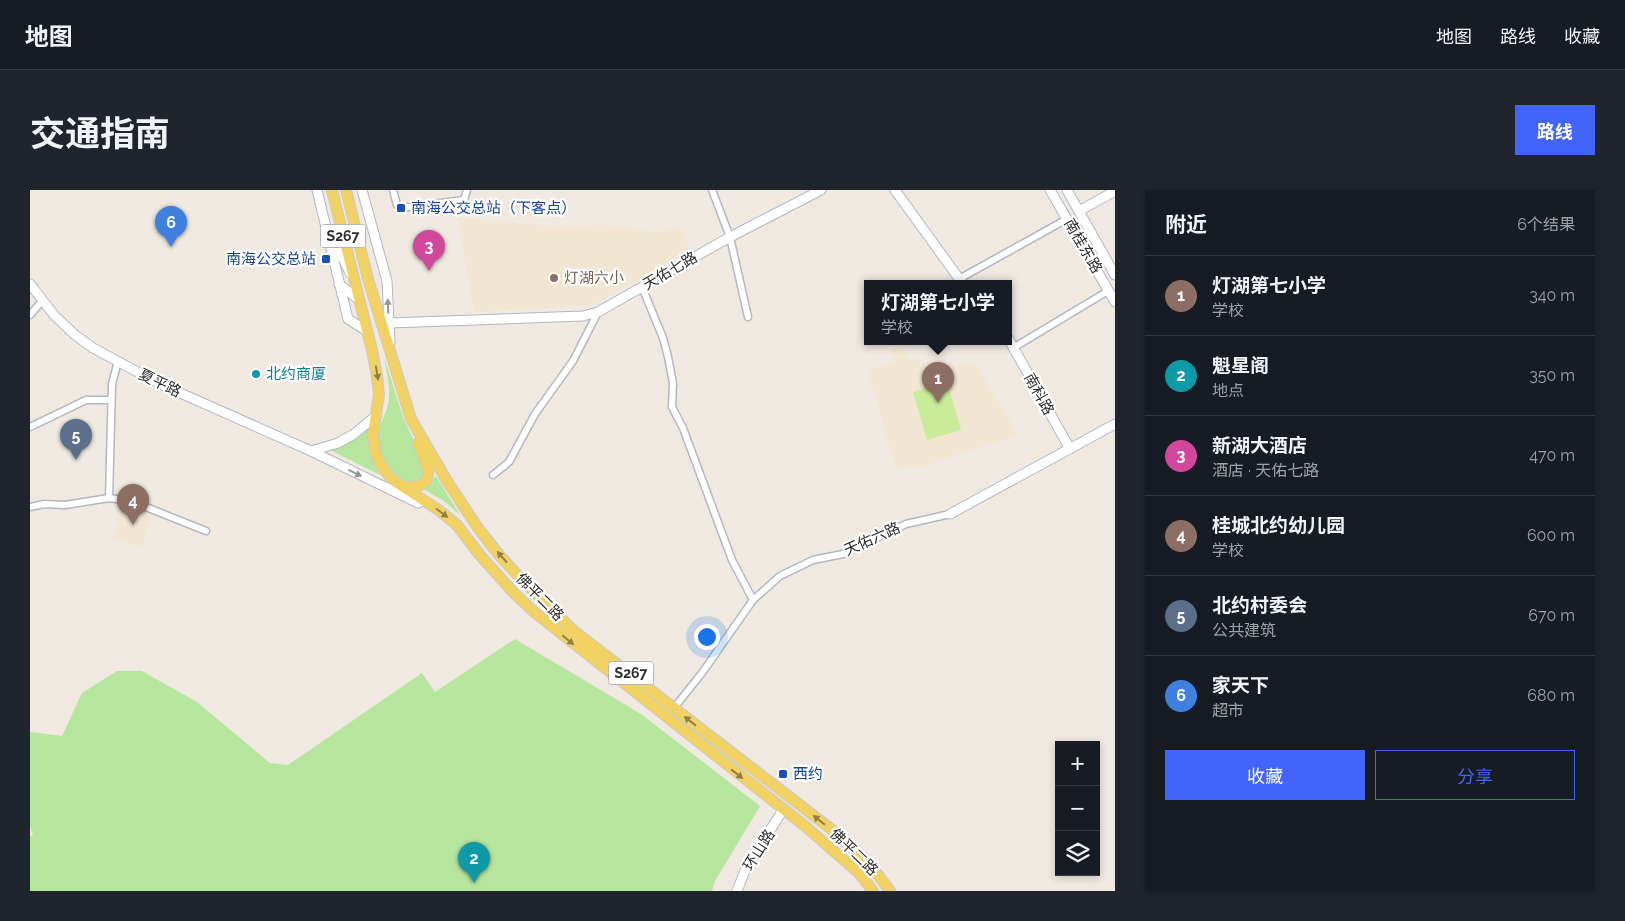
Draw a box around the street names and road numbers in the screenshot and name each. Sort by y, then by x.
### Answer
street label: 南桂东路 [1060,216,1106,276]
road number: S267 [320,224,366,248]
street label: 天佑七路 [640,248,700,294]
street label: 夏平路 [136,365,184,401]
street label: 南科路 [1020,370,1058,418]
street label: 天佑六路 [841,519,903,559]
street label: 佛平二路 [512,569,568,625]
road number: S267 [608,662,654,684]
street label: 佛平二路 [826,825,882,879]
street label: 环山路 [739,826,779,874]

